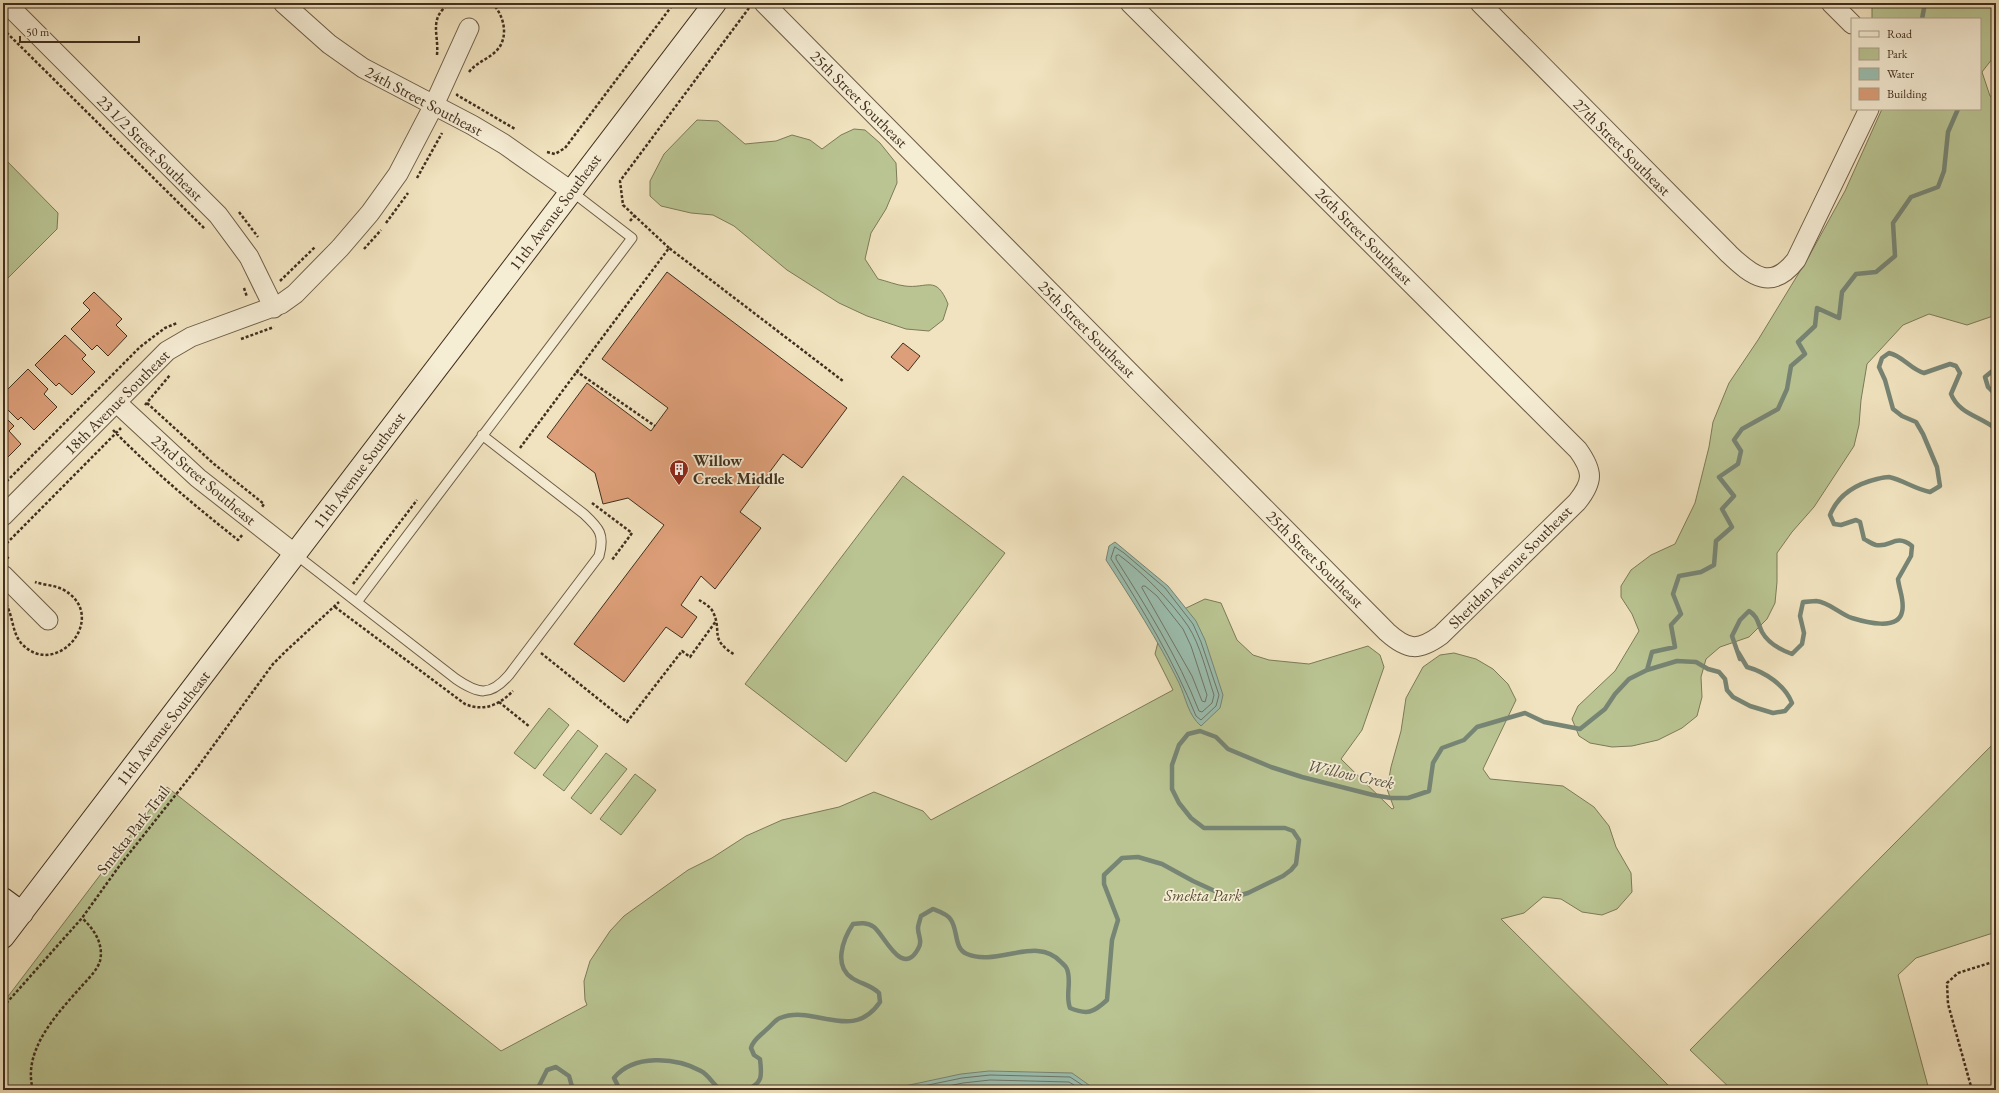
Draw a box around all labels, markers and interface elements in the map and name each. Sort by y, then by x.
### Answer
scale bar [20,18,139,44]
legend [1851,18,1981,110]
text: 50 m [26,24,50,40]
text: Road [1887,26,1913,42]
street label: 25th Street Southeast [806,46,912,152]
text: Park [1887,46,1908,62]
street label: 24th Street Southeast [362,61,486,141]
text: Water [1887,66,1914,82]
text: Building [1887,86,1928,102]
street label: 23 1/2 Street Southeast [92,90,208,206]
street label: 27th Street Southeast [1569,94,1675,200]
street label: 11th Avenue Southeast [504,149,606,275]
street label: 26th Street Southeast [1311,183,1417,289]
street label: 25th Street Southeast [1034,276,1140,382]
street label: 18th Avenue Southeast [60,345,174,459]
street label: 11th Avenue Southeast [308,407,410,533]
street label: 23rd Street Southeast [147,430,261,530]
place label: Willow Creek Middle [693,450,785,489]
building icon: Willow Creek Middle [668,458,690,486]
street label: Sheridan Avenue Southeast [1444,501,1576,633]
street label: 25th Street Southeast [1262,506,1368,612]
street label: 11th Avenue Southeast [111,666,215,790]
water label: Willow Creek [1306,754,1397,794]
street label: Smekta Park Trail [92,781,174,879]
park label: Smekta Park [1163,885,1242,906]

